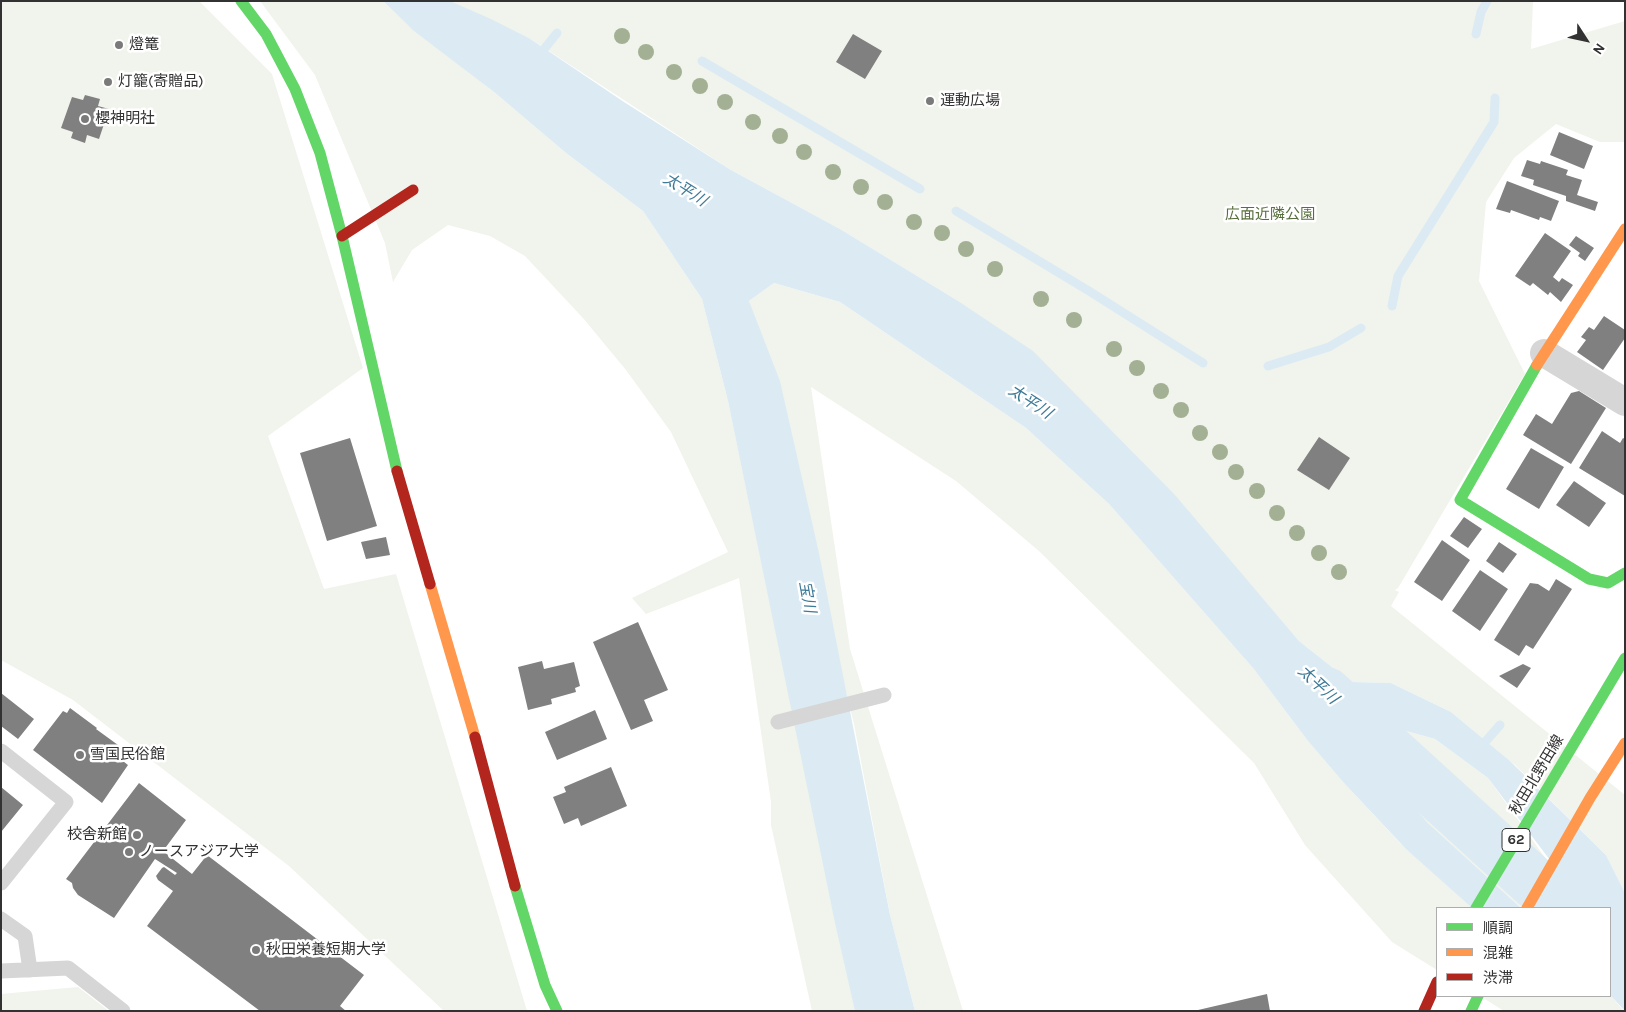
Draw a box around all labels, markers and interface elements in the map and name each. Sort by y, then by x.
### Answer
north arrow [1561,15,1611,65]
place label: 燈篭 [129,36,159,54]
marker: 燈篭 [113,39,125,51]
text: N [1589,40,1609,58]
place label: 灯籠(寄贈品) [118,73,204,91]
marker: 灯籠(寄贈品) [102,76,114,88]
place label: 運動広場 [940,92,1000,110]
marker: 運動広場 [924,95,936,107]
place label: 櫻神明社 [95,110,155,128]
marker: 櫻神明社 [79,113,91,125]
water label: 太平川 [660,169,710,211]
park label: 広面近隣公園 [1225,206,1315,224]
water label: 太平川 [1005,381,1055,423]
water label: 宝川 [795,580,819,614]
water label: 太平川 [1294,662,1342,708]
street label: 秋田北野田線 [1506,732,1568,818]
place label: 雪国民俗館 [90,746,165,764]
marker: 雪国民俗館 [74,749,86,761]
place label: 校舎新館 [67,826,127,844]
road number: 62 [1502,828,1530,852]
marker: 校舎新館 [131,829,143,841]
place label: ノースアジア大学 [139,843,259,861]
marker: ノースアジア大学 [123,846,135,858]
legend [1436,907,1611,997]
text: 順調 [1483,919,1513,937]
place label: 秋田栄養短期大学 [266,941,386,959]
marker: 秋田栄養短期大学 [250,944,262,956]
text: 混雑 [1483,944,1513,962]
text: 渋滞 [1483,969,1513,987]

